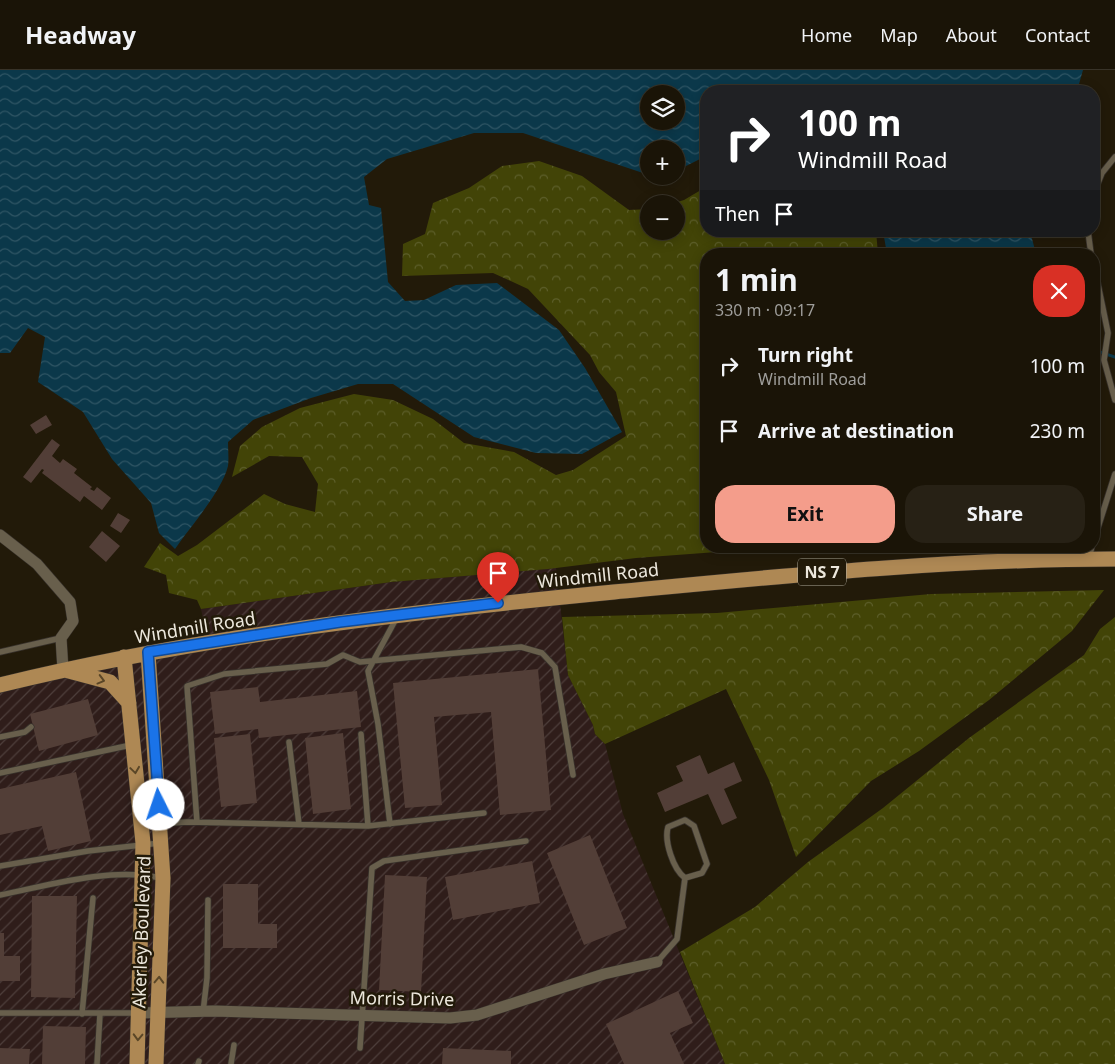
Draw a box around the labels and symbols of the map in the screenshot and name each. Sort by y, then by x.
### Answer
pin [477,552,519,603]
street label: Windmill Road [536,557,660,593]
road number: NS 7 [798,558,846,586]
street label: Windmill Road [133,606,257,648]
one-way arrow [96,674,105,685]
one-way arrow [129,766,139,774]
position arrow [132,778,184,830]
street label: Akerley Boulevard [126,855,156,1009]
one-way arrow [153,976,164,984]
street label: Morris Drive [350,985,454,1011]
one-way arrow [133,1034,143,1041]

